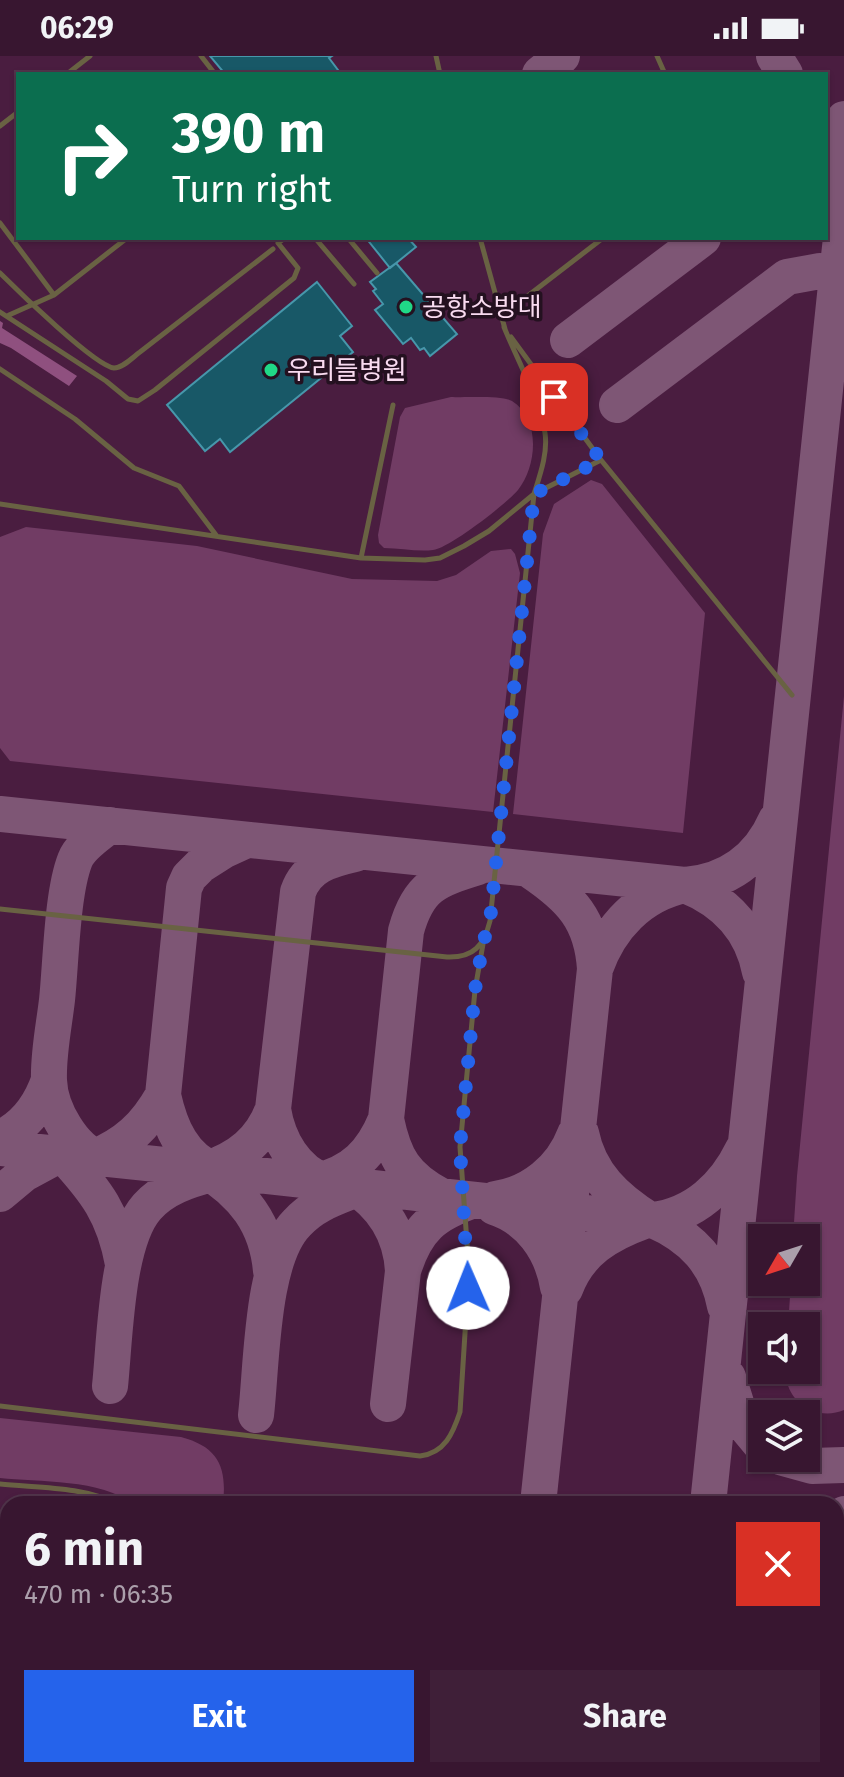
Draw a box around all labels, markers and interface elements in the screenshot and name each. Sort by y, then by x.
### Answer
text: 06:29 [40,10,114,46]
text: 390 m [172,100,325,167]
icon: right [40,104,144,208]
text: Turn right [172,168,332,212]
place label: 공항소방대 [422,292,542,323]
marker: 공항소방대 [397,298,415,316]
place label: 우리들병원 [287,355,407,386]
marker: 우리들병원 [262,361,280,379]
pin [520,363,588,431]
icon: arrive [532,375,576,419]
north arrow [748,1224,820,1296]
map controls [748,1224,820,1472]
position arrow [426,1246,510,1330]
button: sound [748,1312,820,1384]
button: layers [748,1400,820,1472]
text: 6 min [24,1520,144,1578]
button: close [736,1522,820,1606]
text: 470 m · 06:35 [24,1579,173,1610]
button: Exit [24,1670,414,1762]
button: Share [430,1670,820,1762]

